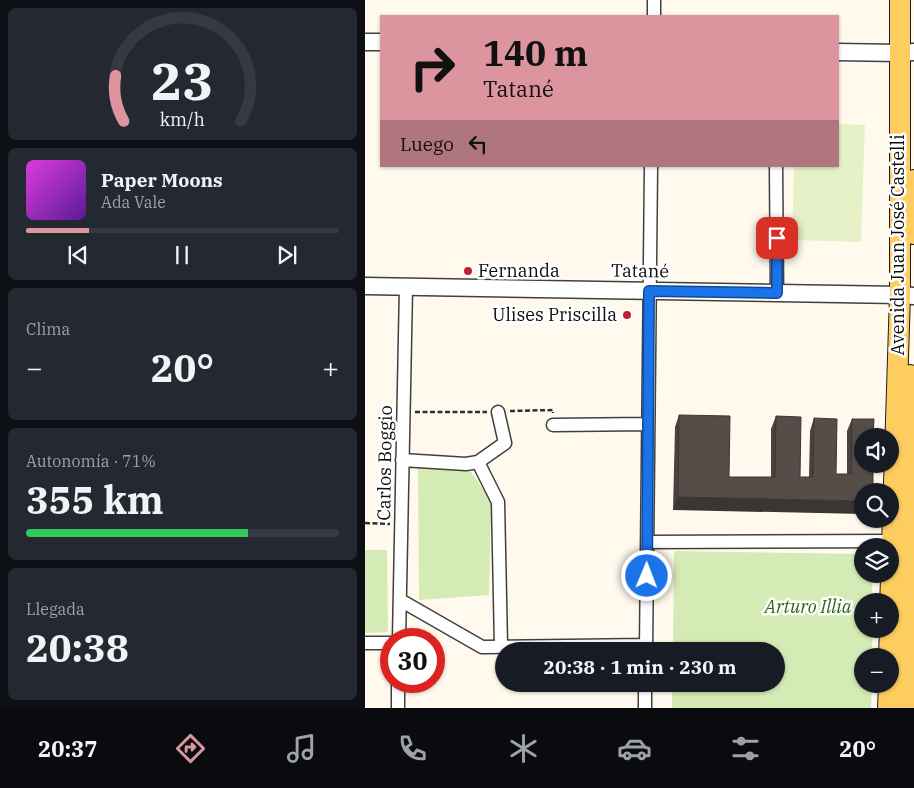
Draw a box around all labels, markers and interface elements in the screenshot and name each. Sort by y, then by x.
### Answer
text: 140 m [483,30,588,76]
icon: right [400,35,465,100]
text: 23 [151,47,214,114]
text: Tatané [483,74,554,103]
text: km/h [160,108,205,131]
icon: left [464,130,492,158]
text: Luego [400,132,454,156]
street label: Avenida Juan José Castelli [886,134,909,356]
text: Paper Moons [101,168,223,192]
text: Ada Vale [101,192,166,212]
pin [756,217,798,259]
icon: arrive [763,224,791,252]
icon: previous [64,241,92,269]
icon: pause [168,241,196,269]
icon: next [273,241,301,269]
street label: Tatané [611,258,669,283]
place label: Fernanda [478,259,560,282]
marker: Fernanda [462,265,474,277]
place label: Ulises Priscilla [492,303,617,326]
marker: Ulises Priscilla [621,309,633,321]
text: Clima [26,319,70,339]
text: 20° [151,343,214,392]
text: − [26,349,43,386]
text: + [322,349,339,386]
street label: Carlos Boggio [372,405,397,521]
map controls [854,428,899,693]
button: sound [854,428,899,473]
text: Autonomía · 71% [26,451,156,471]
text: 355 km [26,475,164,524]
button: search [854,483,899,528]
button: layers [854,538,899,583]
position arrow [620,549,672,601]
button: + [854,593,899,638]
park label: Arturo Illia [763,595,852,618]
text: Llegada [26,599,85,619]
text: 20:38 [26,623,129,672]
speed limit sign: 30 [380,628,445,693]
button: − [854,648,899,693]
text: 20:38 · 1 min · 230 m [544,655,736,679]
icon: directions [173,731,208,766]
icon: music [284,731,319,766]
icon: phone [395,731,430,766]
icon: climate [506,731,541,766]
icon: car [617,731,652,766]
icon: filters [728,731,763,766]
text: 20:37 [38,734,97,763]
text: 20° [839,734,876,763]

